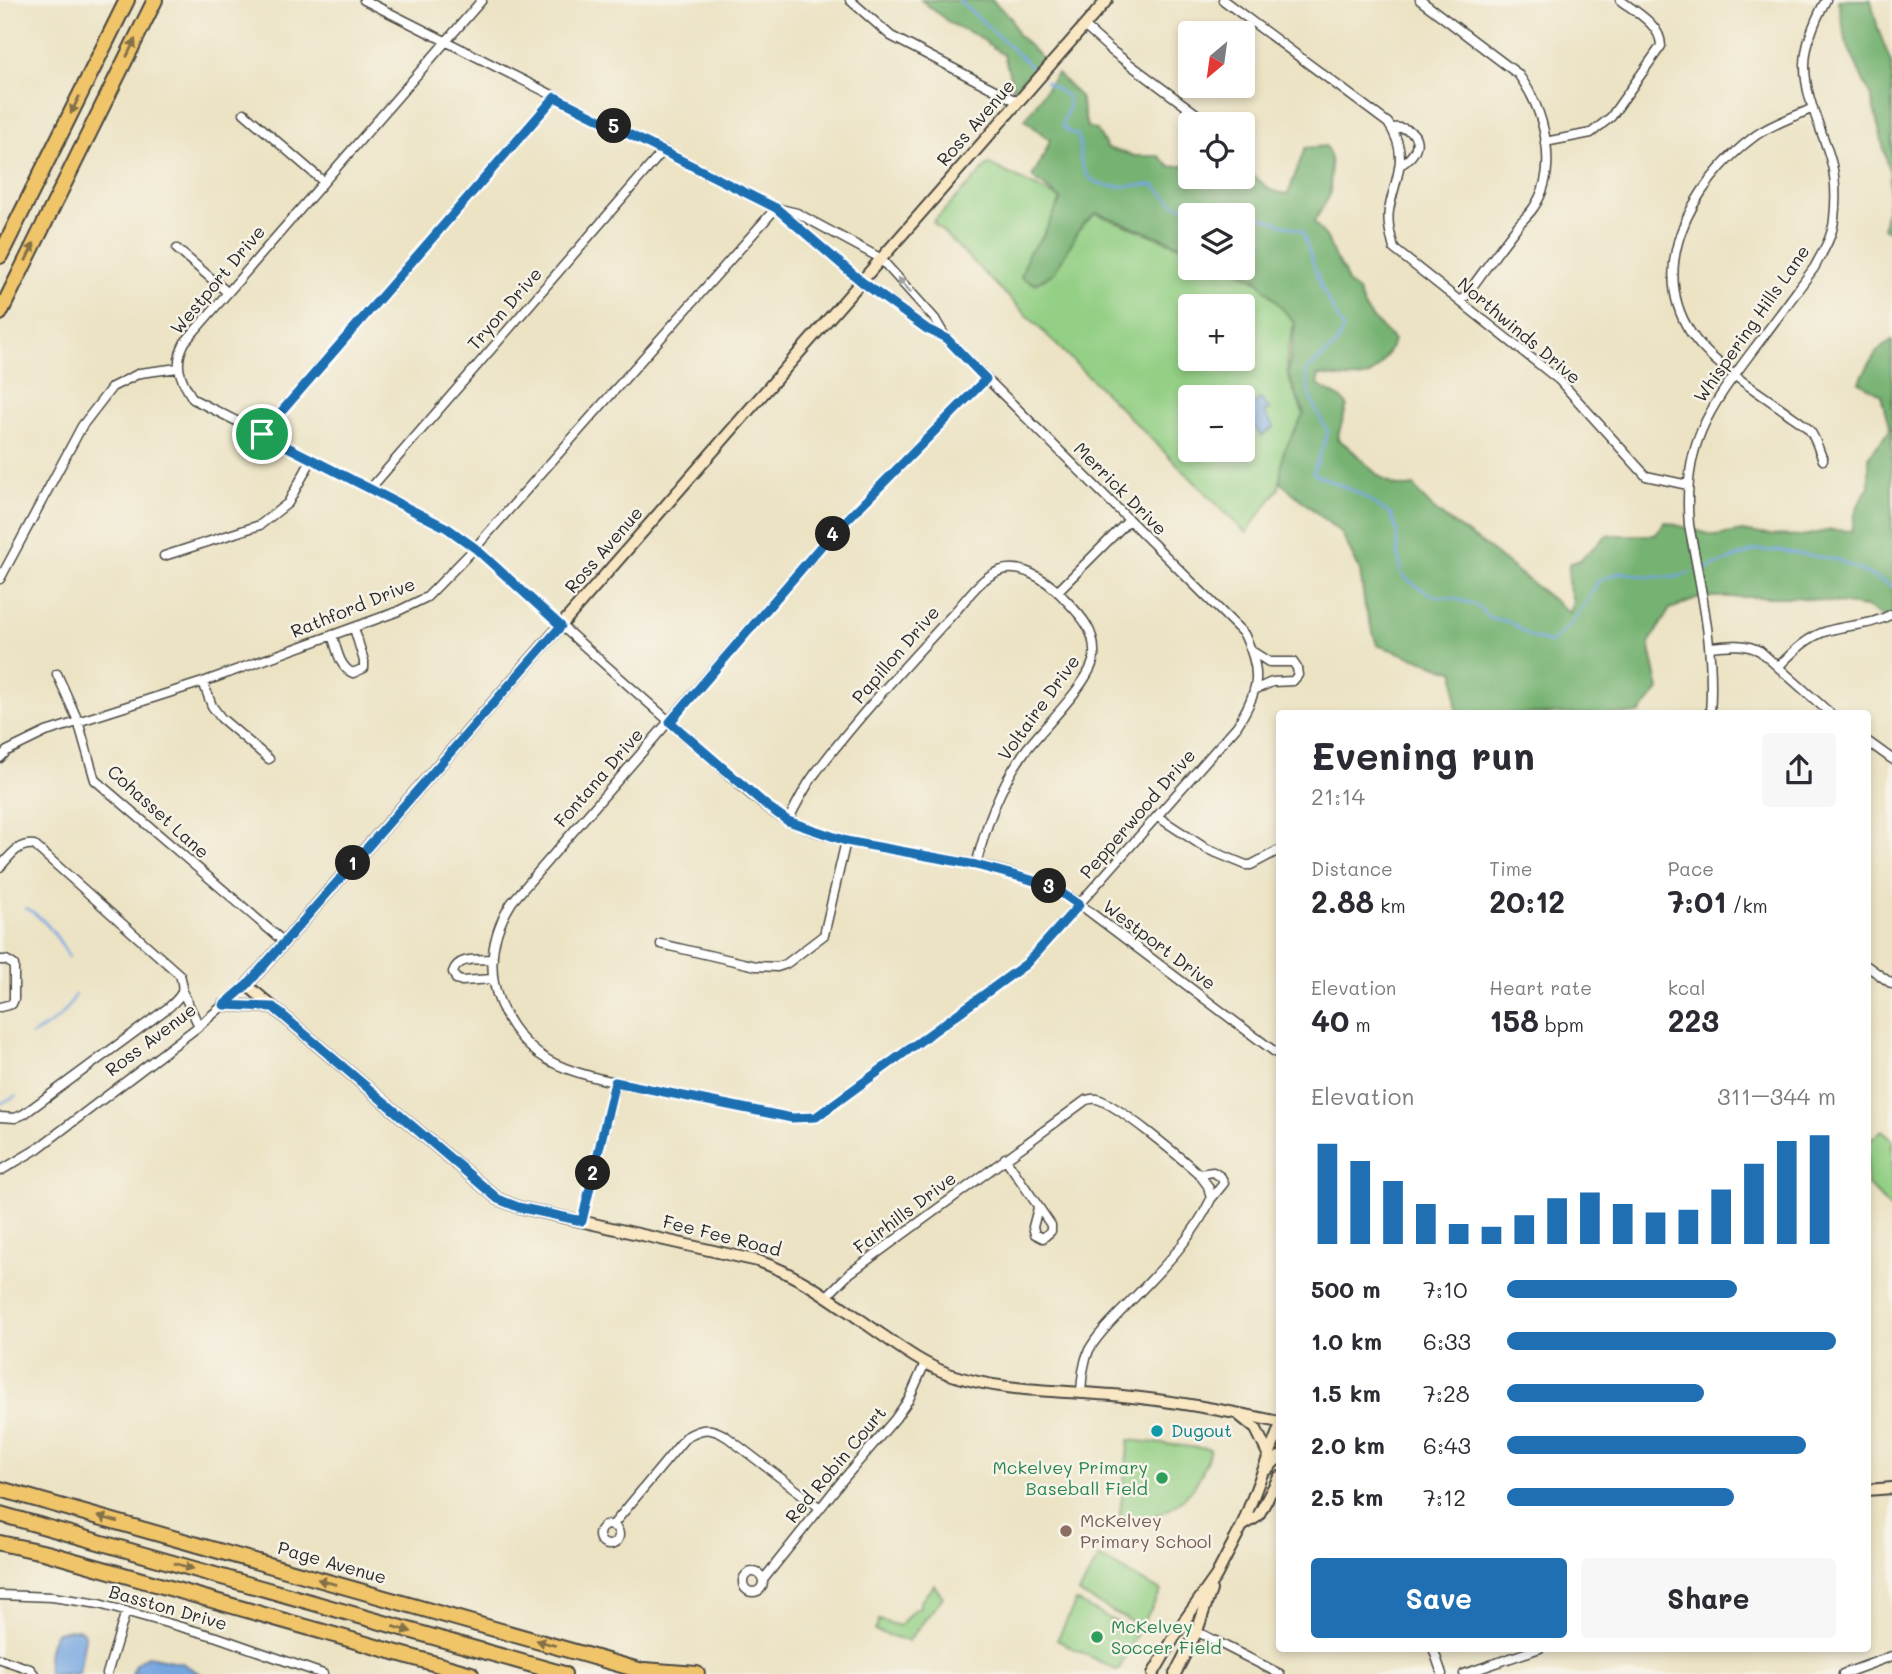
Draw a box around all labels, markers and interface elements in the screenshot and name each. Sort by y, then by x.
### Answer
north arrow [1178,21,1255,98]
map controls [1178,21,1255,462]
one-way arrow [125,38,136,58]
street label: Ross Avenue [931,74,1020,171]
one-way arrow [69,95,80,115]
pin: 5 [596,108,632,144]
button: locate [1178,112,1255,189]
text: 5 [608,113,619,138]
button: layers [1178,203,1255,280]
street label: Westport Drive [164,220,270,339]
street label: Whispering Hills Lane [1688,240,1815,407]
one-way arrow [25,242,36,262]
street label: Tryon Drive [462,262,547,355]
street label: Northwinds Drive [1453,272,1586,389]
one-way arrow [896,276,912,294]
button: + [1178,294,1255,371]
button: − [1178,385,1255,462]
pin [232,404,292,464]
icon: arrive [243,415,281,453]
street label: Merrick Drive [1069,436,1173,540]
street label: Ross Avenue [559,501,648,598]
pin: 4 [816,516,850,552]
text: 4 [826,521,839,546]
street label: Rathford Drive [287,571,418,643]
street label: Papillon Drive [846,600,944,708]
street label: Voltaire Drive [992,650,1085,765]
street label: Fontana Drive [548,723,648,832]
text: Evening run [1311,730,1535,780]
button: share [1762,733,1836,807]
street label: Pepperwood Drive [1074,743,1200,883]
street label: Cohasset Lane [103,759,215,863]
text: 21:14 [1311,781,1365,811]
pin: 1 [336,846,370,880]
text: 1 [348,850,357,875]
text: Distance [1311,856,1393,881]
text: Time [1489,856,1533,881]
text: Pace [1668,856,1714,881]
pin: 3 [1032,868,1066,903]
text: 3 [1043,873,1054,898]
text: 2.88 [1311,881,1374,921]
text: 20:12 [1489,881,1565,921]
text: 7:01 [1668,881,1726,921]
text: km [1374,893,1406,918]
text: /km [1726,893,1768,918]
street label: Westport Drive [1098,894,1221,995]
text: Elevation [1311,975,1396,1000]
text: Heart rate [1489,975,1592,1000]
text: kcal [1668,975,1706,1000]
street label: Ross Avenue [100,997,201,1081]
text: 40 [1311,1000,1349,1040]
text: 158 [1489,1000,1539,1040]
text: 223 [1668,1000,1719,1040]
text: m [1349,1012,1371,1037]
text: bpm [1539,1012,1584,1037]
text: Elevation [1311,1081,1414,1111]
text: 311–344 m [1717,1081,1836,1111]
pin: 2 [576,1156,610,1190]
text: 2 [587,1160,598,1185]
street label: Fairhills Drive [848,1166,961,1259]
street label: Fee Fee Road [661,1209,784,1261]
text: 500 m [1311,1274,1381,1304]
text: 7:10 [1423,1274,1467,1304]
text: 1.0 km [1311,1326,1382,1356]
text: 6:33 [1423,1326,1471,1356]
text: 1.5 km [1311,1378,1381,1408]
text: 7:28 [1423,1378,1470,1408]
street label: Red Robin Court [779,1401,891,1528]
place label: Dugout [1171,1418,1232,1442]
marker: Dugout [1149,1423,1165,1439]
text: 2.0 km [1311,1430,1385,1460]
text: 6:43 [1423,1430,1471,1460]
place label: Mckelvey Primary Baseball Field [992,1455,1148,1500]
marker: Mckelvey Primary Baseball Field [1154,1470,1170,1486]
text: 2.5 km [1311,1482,1383,1512]
text: 7:12 [1423,1482,1466,1512]
place label: McKelvey Primary School [1080,1508,1212,1553]
one-way arrow [97,1514,118,1524]
marker: McKelvey Primary School [1058,1523,1074,1539]
street label: Page Avenue [275,1535,389,1589]
button: Save [1311,1558,1567,1638]
button: Share [1581,1558,1836,1638]
one-way arrow [173,1562,194,1572]
one-way arrow [316,1576,337,1586]
street label: Basston Drive [106,1579,230,1635]
place label: McKelvey Soccer Field [1111,1614,1222,1659]
one-way arrow [392,1624,413,1634]
marker: McKelvey Soccer Field [1089,1629,1105,1645]
one-way arrow [535,1638,556,1648]

